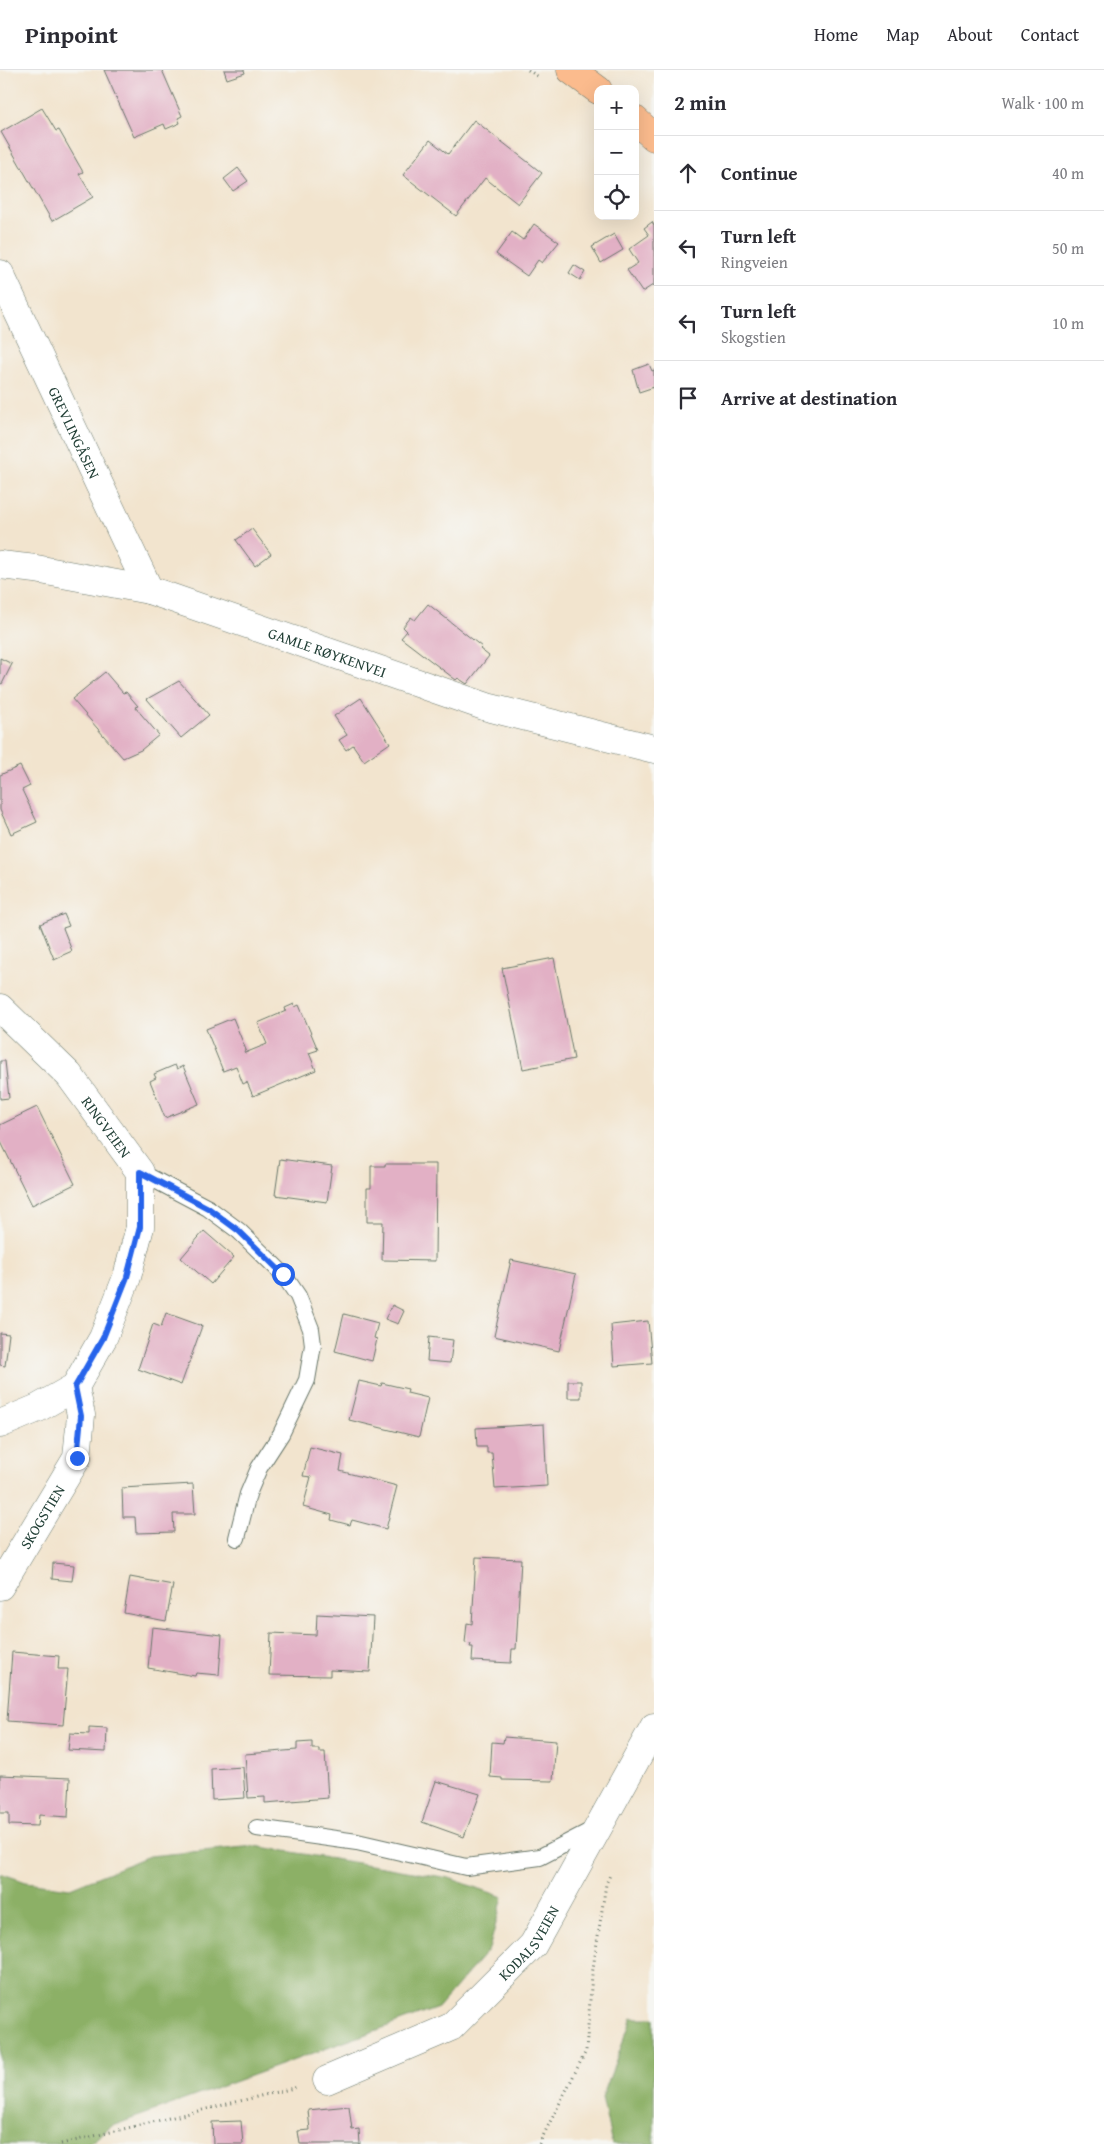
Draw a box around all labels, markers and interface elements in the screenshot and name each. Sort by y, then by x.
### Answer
text: Pinpoint [25,17,118,52]
text: Home [814,21,858,48]
text: Map [886,21,919,48]
text: About [947,21,993,48]
text: Contact [1021,21,1079,48]
map controls [594,85,639,220]
button: + [594,85,639,130]
text: 2 min [674,87,726,118]
text: Walk · 100 m [1001,91,1084,115]
button: − [594,130,639,175]
icon: ahead [674,159,702,187]
text: Continue [721,159,798,187]
text: 40 m [1052,161,1084,185]
button: locate [594,175,639,220]
text: Turn left [721,222,796,250]
icon: left [674,234,702,262]
text: 50 m [1052,236,1084,260]
text: Ringveien [721,250,788,274]
text: Turn left [721,297,796,325]
icon: left [674,309,702,337]
text: 10 m [1052,311,1084,335]
text: Skogstien [721,325,786,349]
street label: GREVLINGÅSEN [44,383,105,482]
icon: arrive [674,384,702,412]
text: Arrive at destination [721,384,897,412]
street label: GAMLE RØYKENVEI [266,622,389,682]
street label: RINGVEIEN [77,1092,136,1162]
route start [272,1263,295,1286]
route end [66,1447,89,1470]
street label: SKOGSTIEN [14,1480,69,1553]
street label: KODALSVEIEN [493,1901,564,1985]

